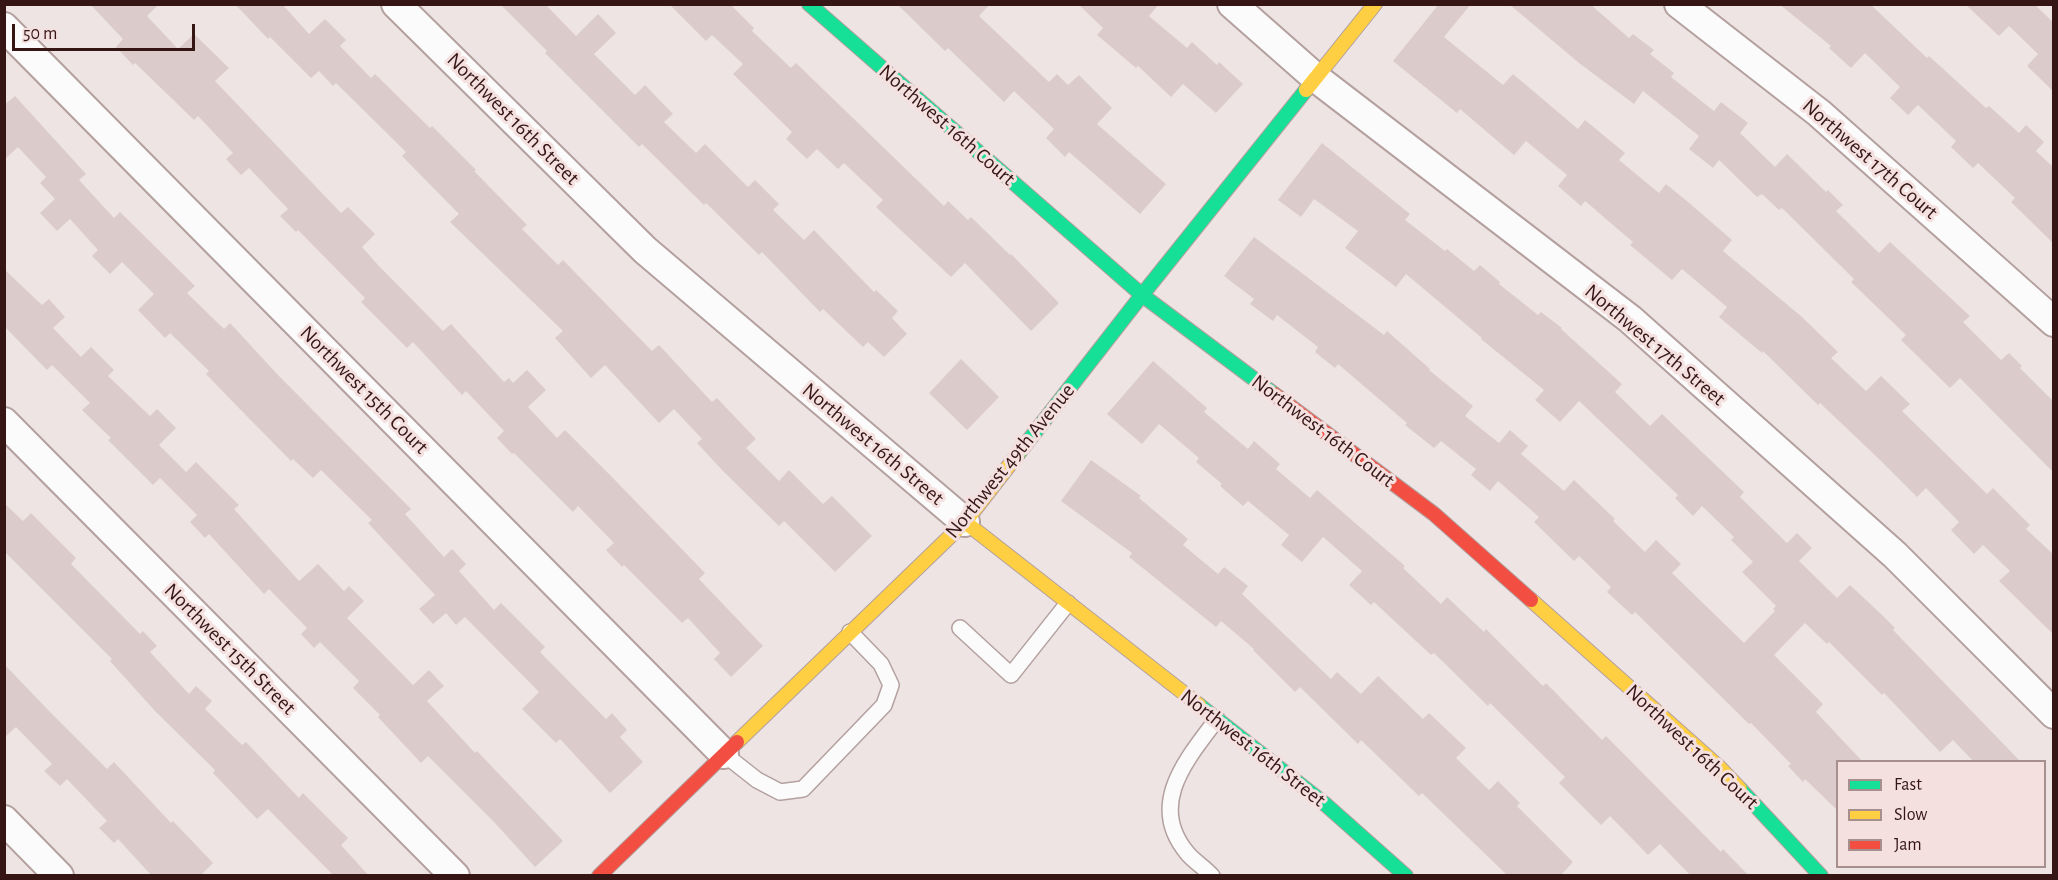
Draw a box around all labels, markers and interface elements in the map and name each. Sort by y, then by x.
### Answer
scale bar [15,12,198,50]
text: 50 m [23,25,57,43]
street label: Northwest 16th Street [441,47,585,191]
street label: Northwest 16th Court [874,59,1020,191]
street label: Northwest 17th Court [1797,93,1943,225]
street label: Northwest 17th Street [1579,279,1731,411]
street label: Northwest 15th Court [294,320,434,460]
street label: Northwest 16th Court [1247,369,1399,493]
street label: Northwest 16th Street [797,377,949,511]
street label: Northwest 49th Avenue [940,379,1080,543]
street label: Northwest 15th Street [159,578,301,720]
street label: Northwest 16th Court [1620,679,1764,815]
street label: Northwest 16th Street [1175,684,1331,812]
legend [1836,760,2046,868]
text: Fast [1894,776,1922,794]
text: Slow [1894,806,1927,824]
text: Jam [1894,836,1922,854]

